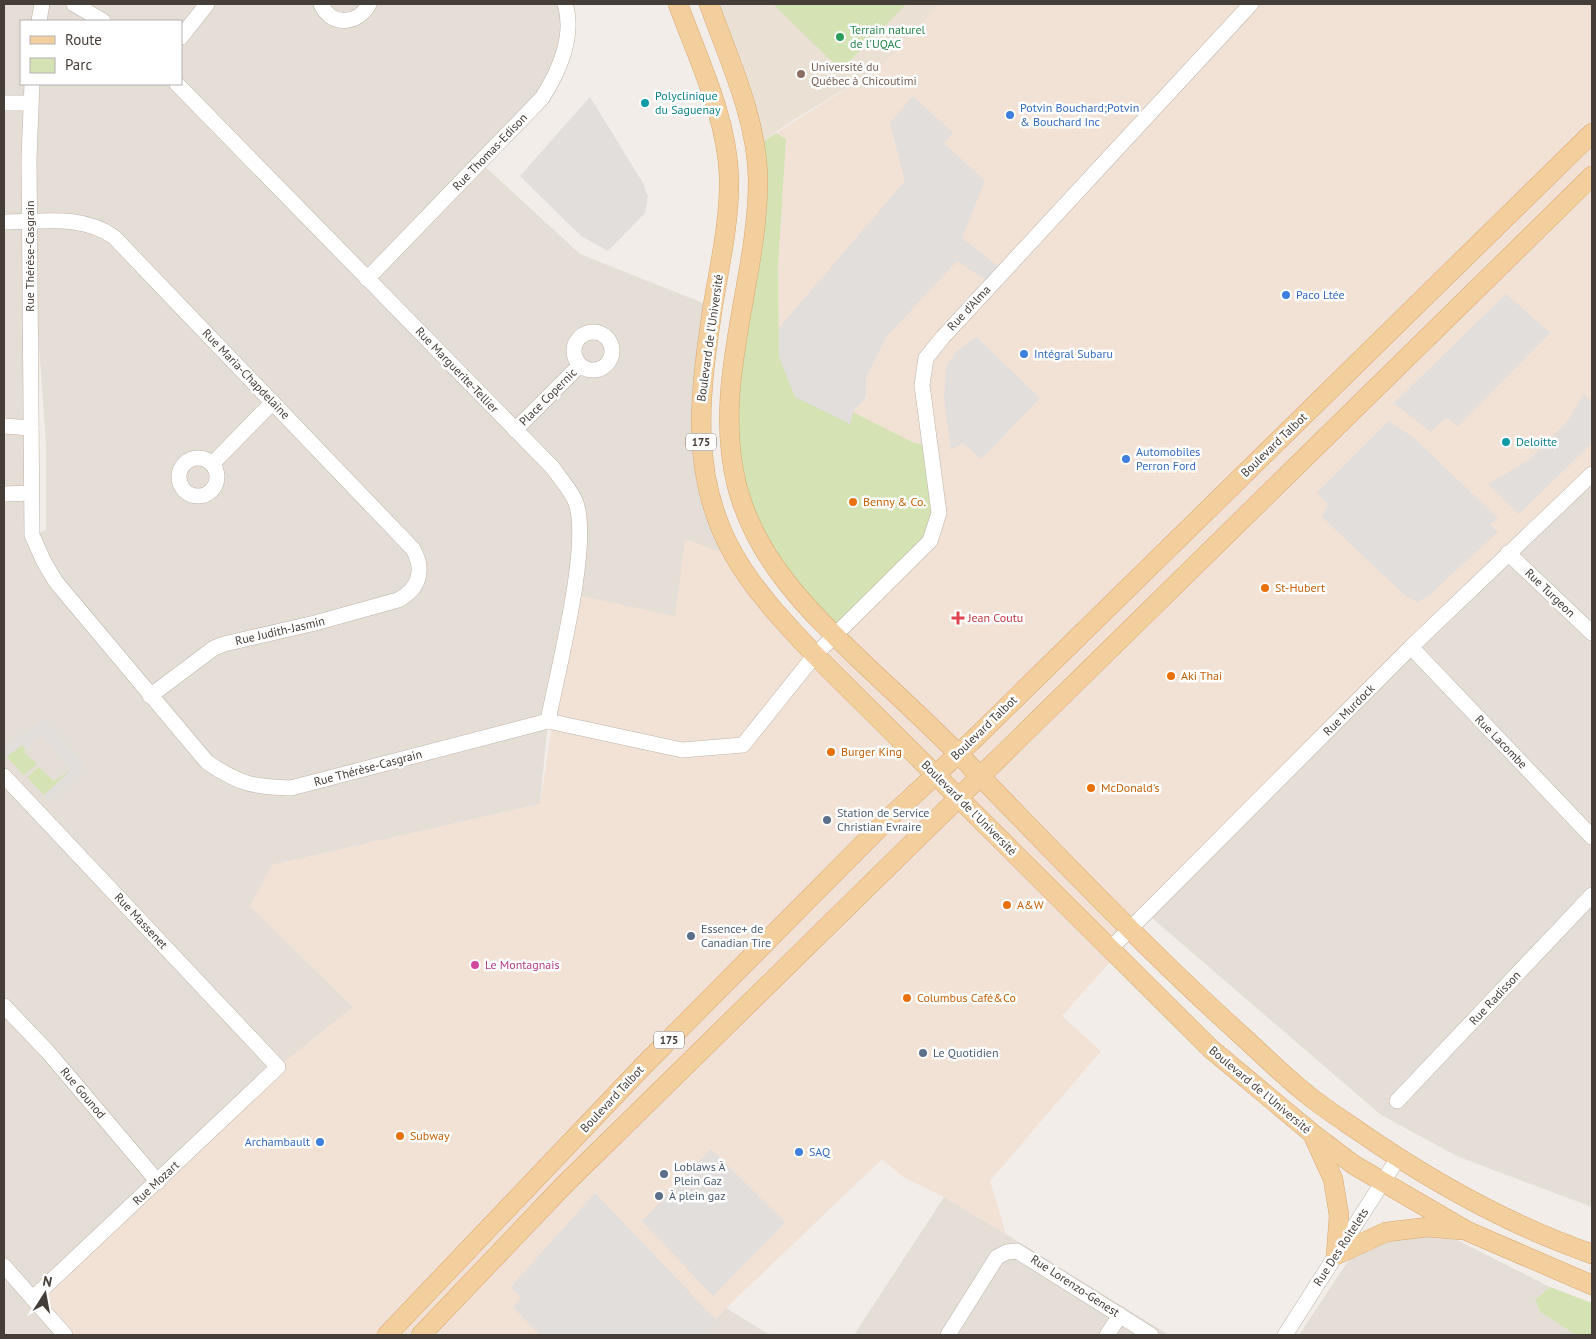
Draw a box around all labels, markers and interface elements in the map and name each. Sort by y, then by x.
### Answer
legend [20,20,182,85]
place label: Terrain naturel de l'UQAC [850,22,926,51]
text: Route [65,30,102,49]
marker: Terrain naturel de l'UQAC [834,31,846,43]
text: Parc [65,55,92,74]
place label: Université du Québec à Chicoutimi [811,59,917,88]
marker: Université du Québec à Chicoutimi [795,68,807,80]
place label: Polyclinique du Saguenay [655,88,721,117]
marker: Polyclinique du Saguenay [639,97,651,109]
place label: Potvin Bouchard;Potvin & Bouchard Inc [1020,100,1139,129]
marker: Potvin Bouchard;Potvin & Bouchard Inc [1004,109,1016,121]
street label: Rue Thomas-Edison [449,110,530,193]
street label: Rue Thérèse-Casgrain [22,200,37,312]
street label: Boulevard de l'Université [693,273,726,403]
street label: Rue d'Alma [944,282,993,333]
place label: Paco Ltée [1296,287,1345,302]
marker: Paco Ltée [1280,289,1292,301]
street label: Rue Marguerite-Tellier [413,324,502,416]
street label: Rue Maria-Chapdelaine [199,325,293,422]
place label: Intégral Subaru [1034,346,1113,361]
marker: Intégral Subaru [1018,348,1030,360]
street label: Place Copernic [516,364,580,429]
street label: Boulevard Talbot [1237,409,1310,480]
road number: 175 [686,434,716,451]
place label: Deloitte [1516,434,1557,449]
marker: Deloitte [1500,436,1512,448]
place label: Automobiles Perron Ford [1136,444,1200,473]
marker: Automobiles Perron Ford [1120,453,1132,465]
place label: Benny & Co. [863,494,926,509]
marker: Benny & Co. [847,496,859,508]
street label: Rue Turgeon [1522,565,1578,620]
place label: St-Hubert [1275,580,1325,595]
marker: St-Hubert [1259,582,1271,594]
place label: Jean Coutu [967,610,1023,625]
marker: Jean Coutu [952,612,964,624]
street label: Rue Judith-Jasmin [234,613,326,648]
place label: Aki Thai [1181,668,1222,683]
marker: Aki Thai [1165,670,1177,682]
street label: Rue Murdock [1320,681,1378,739]
street label: Boulevard Talbot [947,692,1020,763]
street label: Rue Lacombe [1472,712,1531,772]
place label: Burger King [841,744,902,759]
street label: Rue Thérèse-Casgrain [312,746,424,789]
marker: Burger King [825,746,837,758]
street label: Boulevard de l'Université [919,757,1020,858]
place label: McDonald's [1101,780,1160,795]
marker: McDonald's [1085,782,1097,794]
place label: Station de Service Christian Evraire [837,805,929,834]
marker: Station de Service Christian Evraire [821,814,833,826]
street label: Rue Massenet [112,890,171,952]
place label: A&W [1017,897,1044,912]
marker: A&W [1001,899,1013,911]
place label: Essence+ de Canadian Tire [701,921,771,950]
marker: Essence+ de Canadian Tire [685,930,697,942]
place label: Le Montagnais [485,957,560,972]
marker: Le Montagnais [469,959,481,971]
street label: Rue Radisson [1466,967,1523,1028]
place label: Columbus Café&Co [917,990,1016,1005]
marker: Columbus Café&Co [901,992,913,1004]
road number: 175 [654,1032,684,1048]
street label: Boulevard de l'Université [1206,1043,1314,1137]
place label: Le Quotidien [933,1045,999,1060]
marker: Le Quotidien [917,1047,929,1059]
street label: Boulevard Talbot [577,1062,647,1135]
street label: Rue Gounod [58,1064,109,1121]
place label: Subway [410,1128,450,1143]
marker: Subway [394,1130,406,1142]
place label: Archambault [245,1134,310,1149]
marker: Archambault [314,1136,326,1148]
place label: SAQ [809,1144,831,1159]
marker: SAQ [793,1146,805,1158]
street label: Rue Mozart [129,1157,182,1208]
place label: Loblaws À Plein Gaz [674,1159,726,1188]
marker: Loblaws À Plein Gaz [658,1168,670,1180]
place label: À plein gaz [669,1188,726,1203]
marker: À plein gaz [653,1190,665,1202]
street label: Rue Des Roitelets [1310,1205,1371,1289]
street label: Rue Lorenzo-Genest [1028,1251,1122,1320]
north arrow [20,1269,70,1319]
text: N [41,1272,54,1291]

